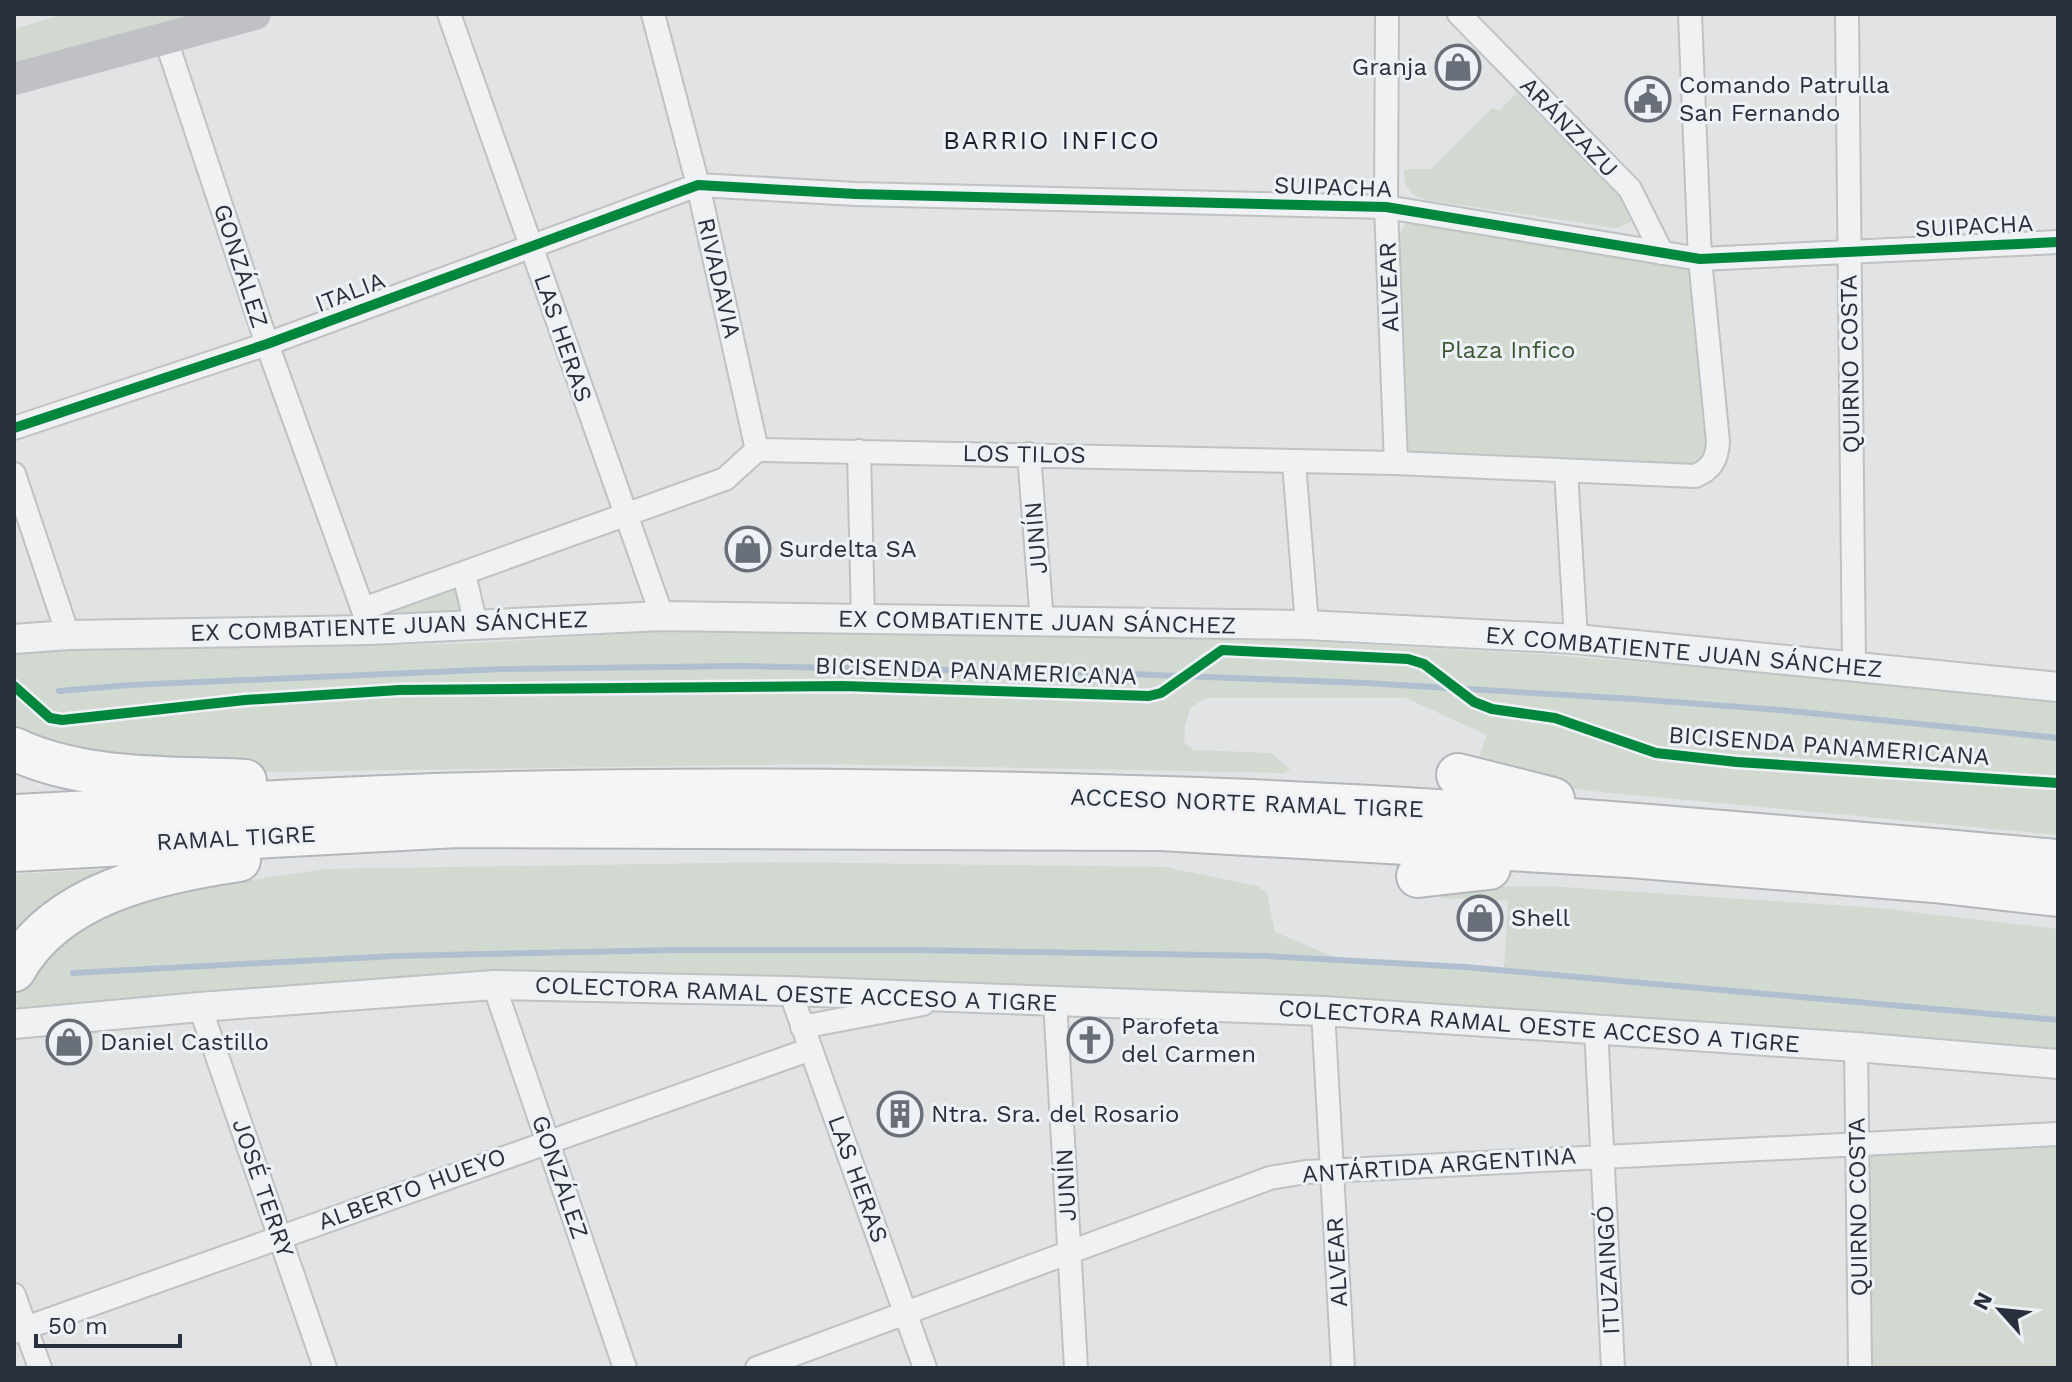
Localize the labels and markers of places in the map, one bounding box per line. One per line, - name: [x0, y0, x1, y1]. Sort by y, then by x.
- shop icon: Granja: [1434, 43, 1482, 91]
- place label: Granja: [1352, 53, 1427, 81]
- place label: Comando Patrulla San Fernando: [1679, 71, 1889, 127]
- public building icon: Comando Patrulla San Fernando: [1624, 75, 1672, 123]
- shop icon: Surdelta SA: [724, 525, 772, 573]
- place label: Surdelta SA: [779, 535, 917, 563]
- shop icon: Shell: [1456, 894, 1504, 942]
- place label: Shell: [1511, 904, 1570, 932]
- place label: Parofeta del Carmen: [1121, 1012, 1256, 1068]
- church icon: Parofeta del Carmen: [1066, 1016, 1114, 1064]
- shop icon: Daniel Castillo: [45, 1018, 93, 1066]
- place label: Daniel Castillo: [100, 1028, 269, 1056]
- building icon: Ntra. Sra. del Rosario: [876, 1090, 924, 1138]
- place label: Ntra. Sra. del Rosario: [931, 1100, 1180, 1128]

